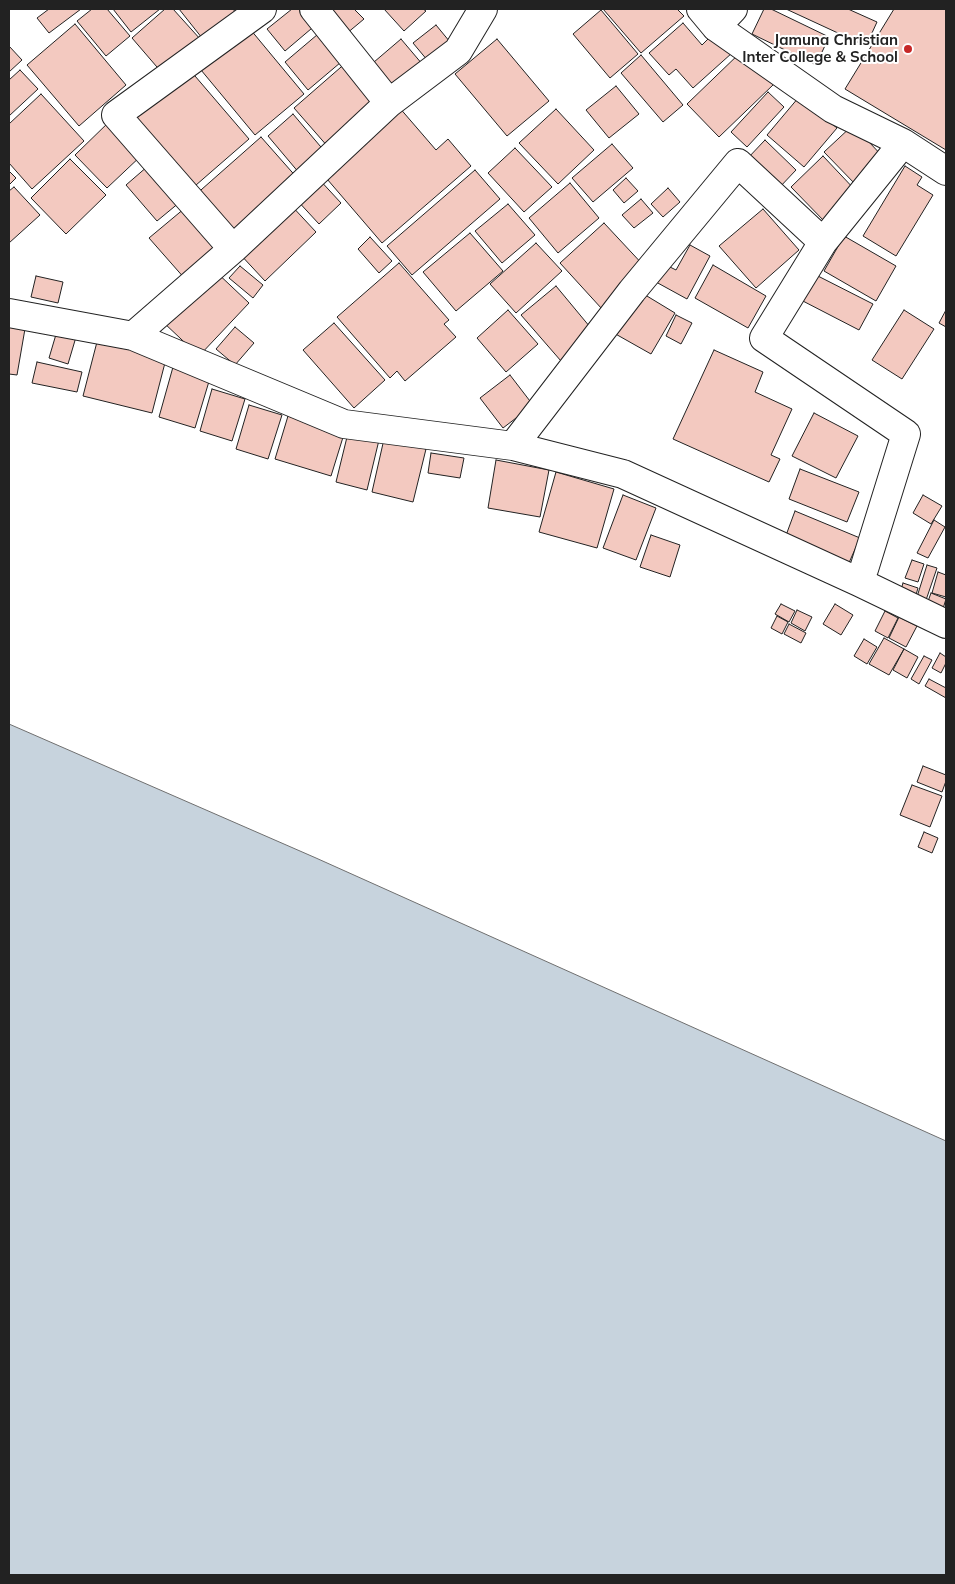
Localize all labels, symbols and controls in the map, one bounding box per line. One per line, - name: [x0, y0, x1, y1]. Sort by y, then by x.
- place label: Jamuna Christian Inter College & School: [742, 31, 898, 66]
- marker: Jamuna Christian Inter College & School: [902, 43, 914, 55]

